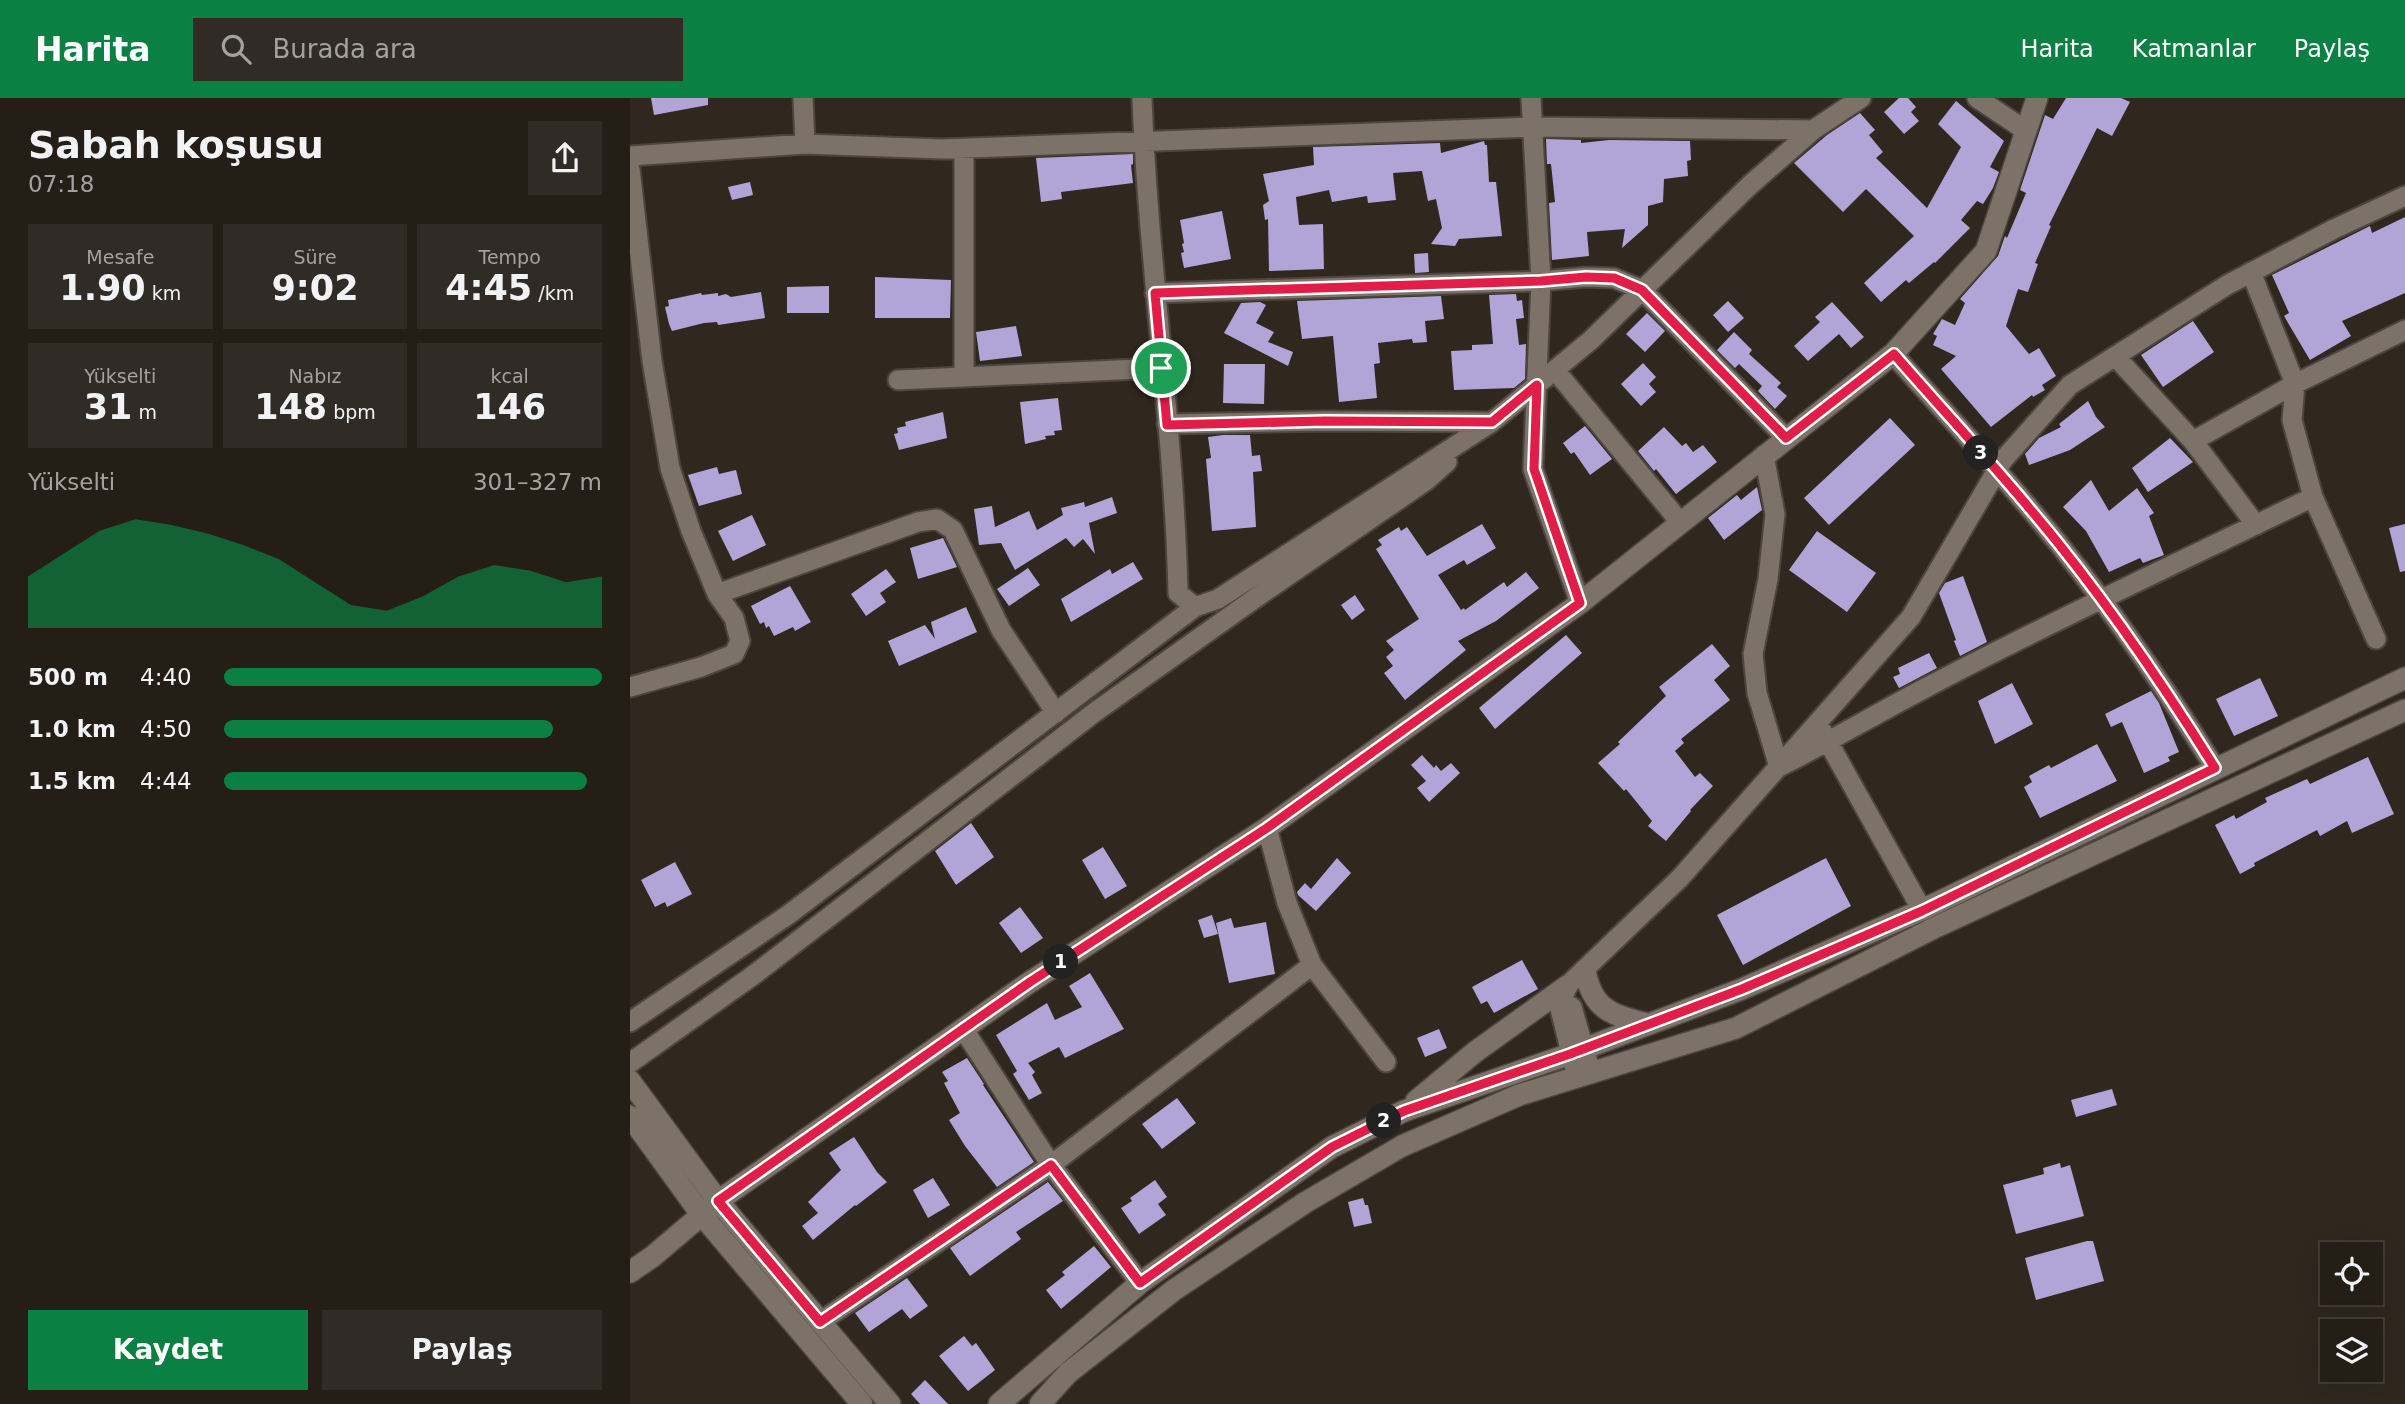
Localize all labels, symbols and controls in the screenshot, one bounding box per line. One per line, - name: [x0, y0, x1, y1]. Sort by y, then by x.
- search box: [193, 18, 683, 81]
- text: Harita: [35, 30, 151, 69]
- icon: search: [217, 30, 255, 68]
- text: Burada ara: [273, 34, 417, 64]
- text: Harita: [2020, 35, 2094, 63]
- text: Katmanlar: [2132, 35, 2256, 63]
- text: Paylaş: [2294, 35, 2370, 63]
- button: share: [528, 121, 602, 195]
- text: Sabah koşusu: [28, 123, 324, 167]
- text: 07:18: [28, 171, 94, 197]
- text: Mesafe: [86, 246, 154, 268]
- text: Süre: [293, 246, 337, 268]
- text: Tempo: [479, 246, 541, 268]
- text: 1.90: [59, 268, 146, 308]
- text: 9:02: [271, 268, 359, 308]
- text: 4:45: [445, 268, 532, 308]
- text: km: [146, 282, 181, 304]
- text: /km: [532, 282, 574, 304]
- pin: [1131, 338, 1191, 398]
- icon: arrive: [1142, 349, 1180, 387]
- text: Yükselti: [84, 365, 156, 387]
- text: Nabız: [288, 365, 342, 387]
- text: kcal: [490, 365, 529, 387]
- text: 31: [84, 387, 132, 427]
- text: 148: [254, 387, 327, 427]
- text: 146: [473, 387, 546, 427]
- text: m: [132, 401, 157, 423]
- text: bpm: [327, 401, 376, 423]
- pin: 3: [1964, 436, 1998, 470]
- text: 3: [1974, 441, 1987, 463]
- text: Yükselti: [28, 469, 115, 495]
- text: 301–327 m: [473, 469, 602, 495]
- text: 500 m: [28, 664, 108, 690]
- text: 4:40: [140, 664, 192, 690]
- text: 1.0 km: [28, 716, 116, 742]
- text: 4:50: [140, 716, 192, 742]
- text: 1.5 km: [28, 768, 116, 794]
- text: 4:44: [140, 768, 192, 794]
- pin: 1: [1044, 944, 1078, 980]
- text: 1: [1054, 950, 1067, 972]
- pin: 2: [1366, 1104, 1402, 1138]
- text: 2: [1377, 1109, 1390, 1131]
- map controls: [2320, 1242, 2383, 1382]
- button: locate: [2320, 1242, 2383, 1305]
- button: Kaydet: [28, 1310, 308, 1390]
- button: Paylaş: [322, 1310, 602, 1390]
- button: layers: [2320, 1319, 2383, 1382]

